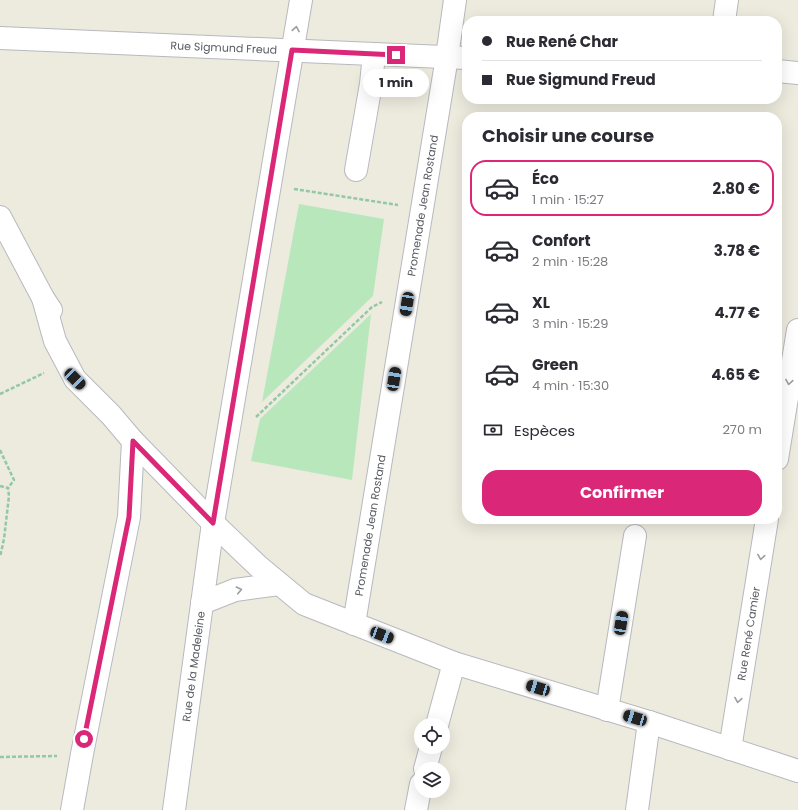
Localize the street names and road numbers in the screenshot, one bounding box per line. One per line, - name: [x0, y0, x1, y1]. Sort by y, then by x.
- street label: Rue Sigmund Freud: [170, 37, 278, 58]
- street label: Promenade Jean Rostand: [403, 134, 442, 277]
- street label: Promenade Jean Rostand: [351, 454, 390, 597]
- street label: Rue René Camier: [733, 585, 764, 682]
- street label: Rue de la Madeleine: [178, 610, 209, 722]

